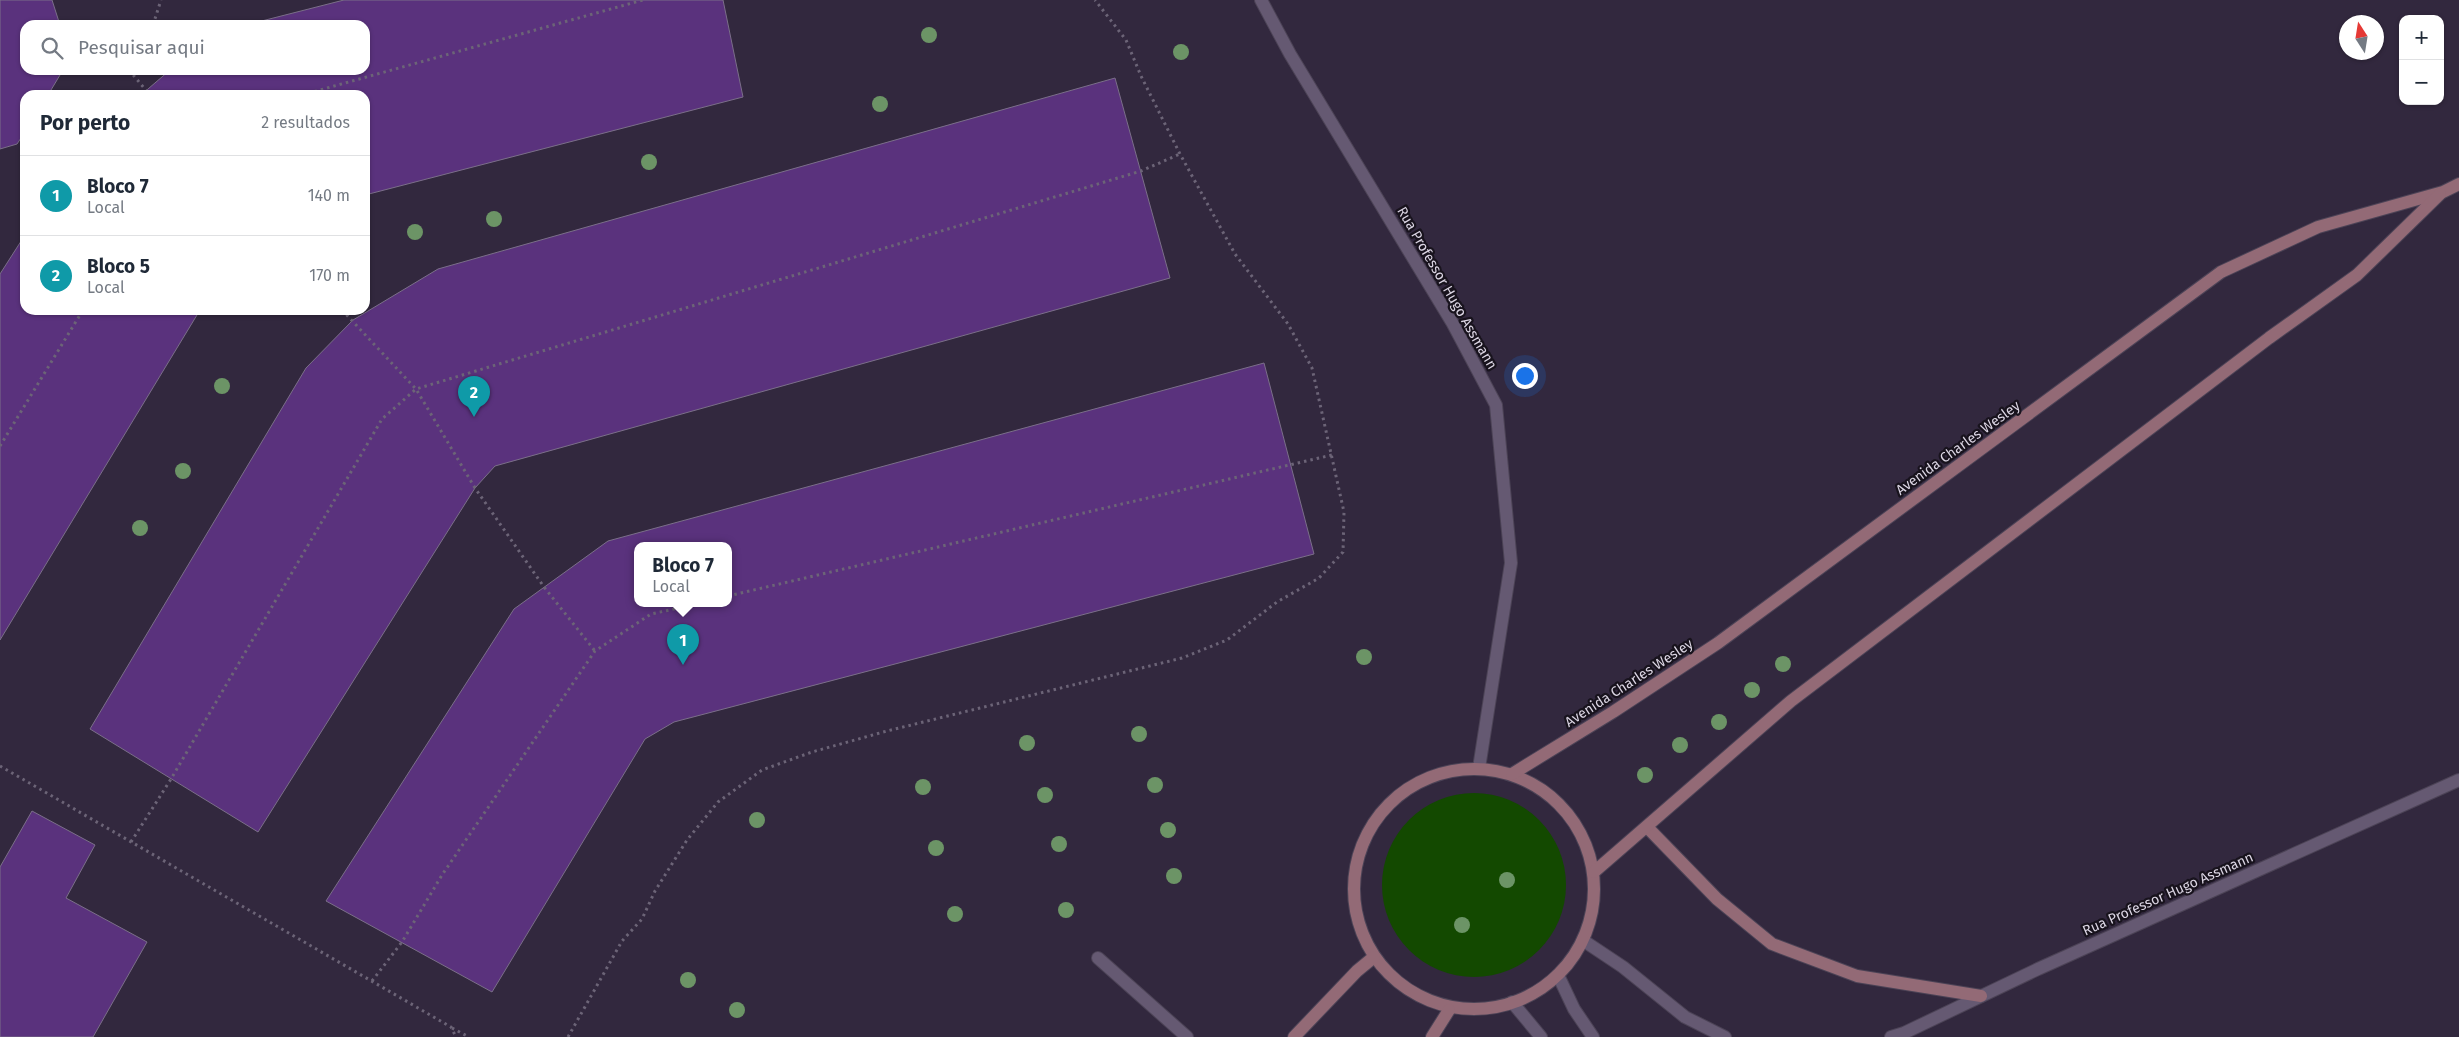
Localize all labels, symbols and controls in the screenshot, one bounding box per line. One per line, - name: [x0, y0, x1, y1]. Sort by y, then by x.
- north arrow: [2339, 15, 2384, 60]
- map controls: [2399, 15, 2444, 105]
- button: +: [2399, 15, 2444, 60]
- search box: [20, 20, 370, 75]
- icon: search: [38, 34, 66, 62]
- text: Pesquisar aqui: [78, 36, 205, 59]
- button: −: [2399, 60, 2444, 105]
- text: Por perto: [40, 110, 130, 136]
- text: 2 resultados: [261, 113, 350, 132]
- text: Bloco 7: [87, 175, 149, 198]
- text: 1: [52, 186, 60, 205]
- text: 140 m: [308, 186, 350, 205]
- text: Local: [87, 198, 125, 217]
- street label: Rua Professor Hugo Assmann: [1393, 204, 1501, 372]
- text: Bloco 5: [87, 255, 150, 278]
- text: 2: [52, 266, 60, 285]
- text: 170 m: [309, 266, 350, 285]
- text: Local: [87, 278, 125, 297]
- your location: [1512, 363, 1538, 389]
- pin: 2: [458, 376, 490, 417]
- street label: Avenida Charles Wesley: [1893, 397, 2023, 499]
- popup: [634, 542, 732, 607]
- text: Bloco 7: [652, 554, 714, 577]
- text: Local: [652, 577, 690, 596]
- pin: 1: [667, 624, 699, 665]
- street label: Avenida Charles Wesley: [1562, 635, 1696, 731]
- street label: Rua Professor Hugo Assmann: [2080, 849, 2256, 939]

